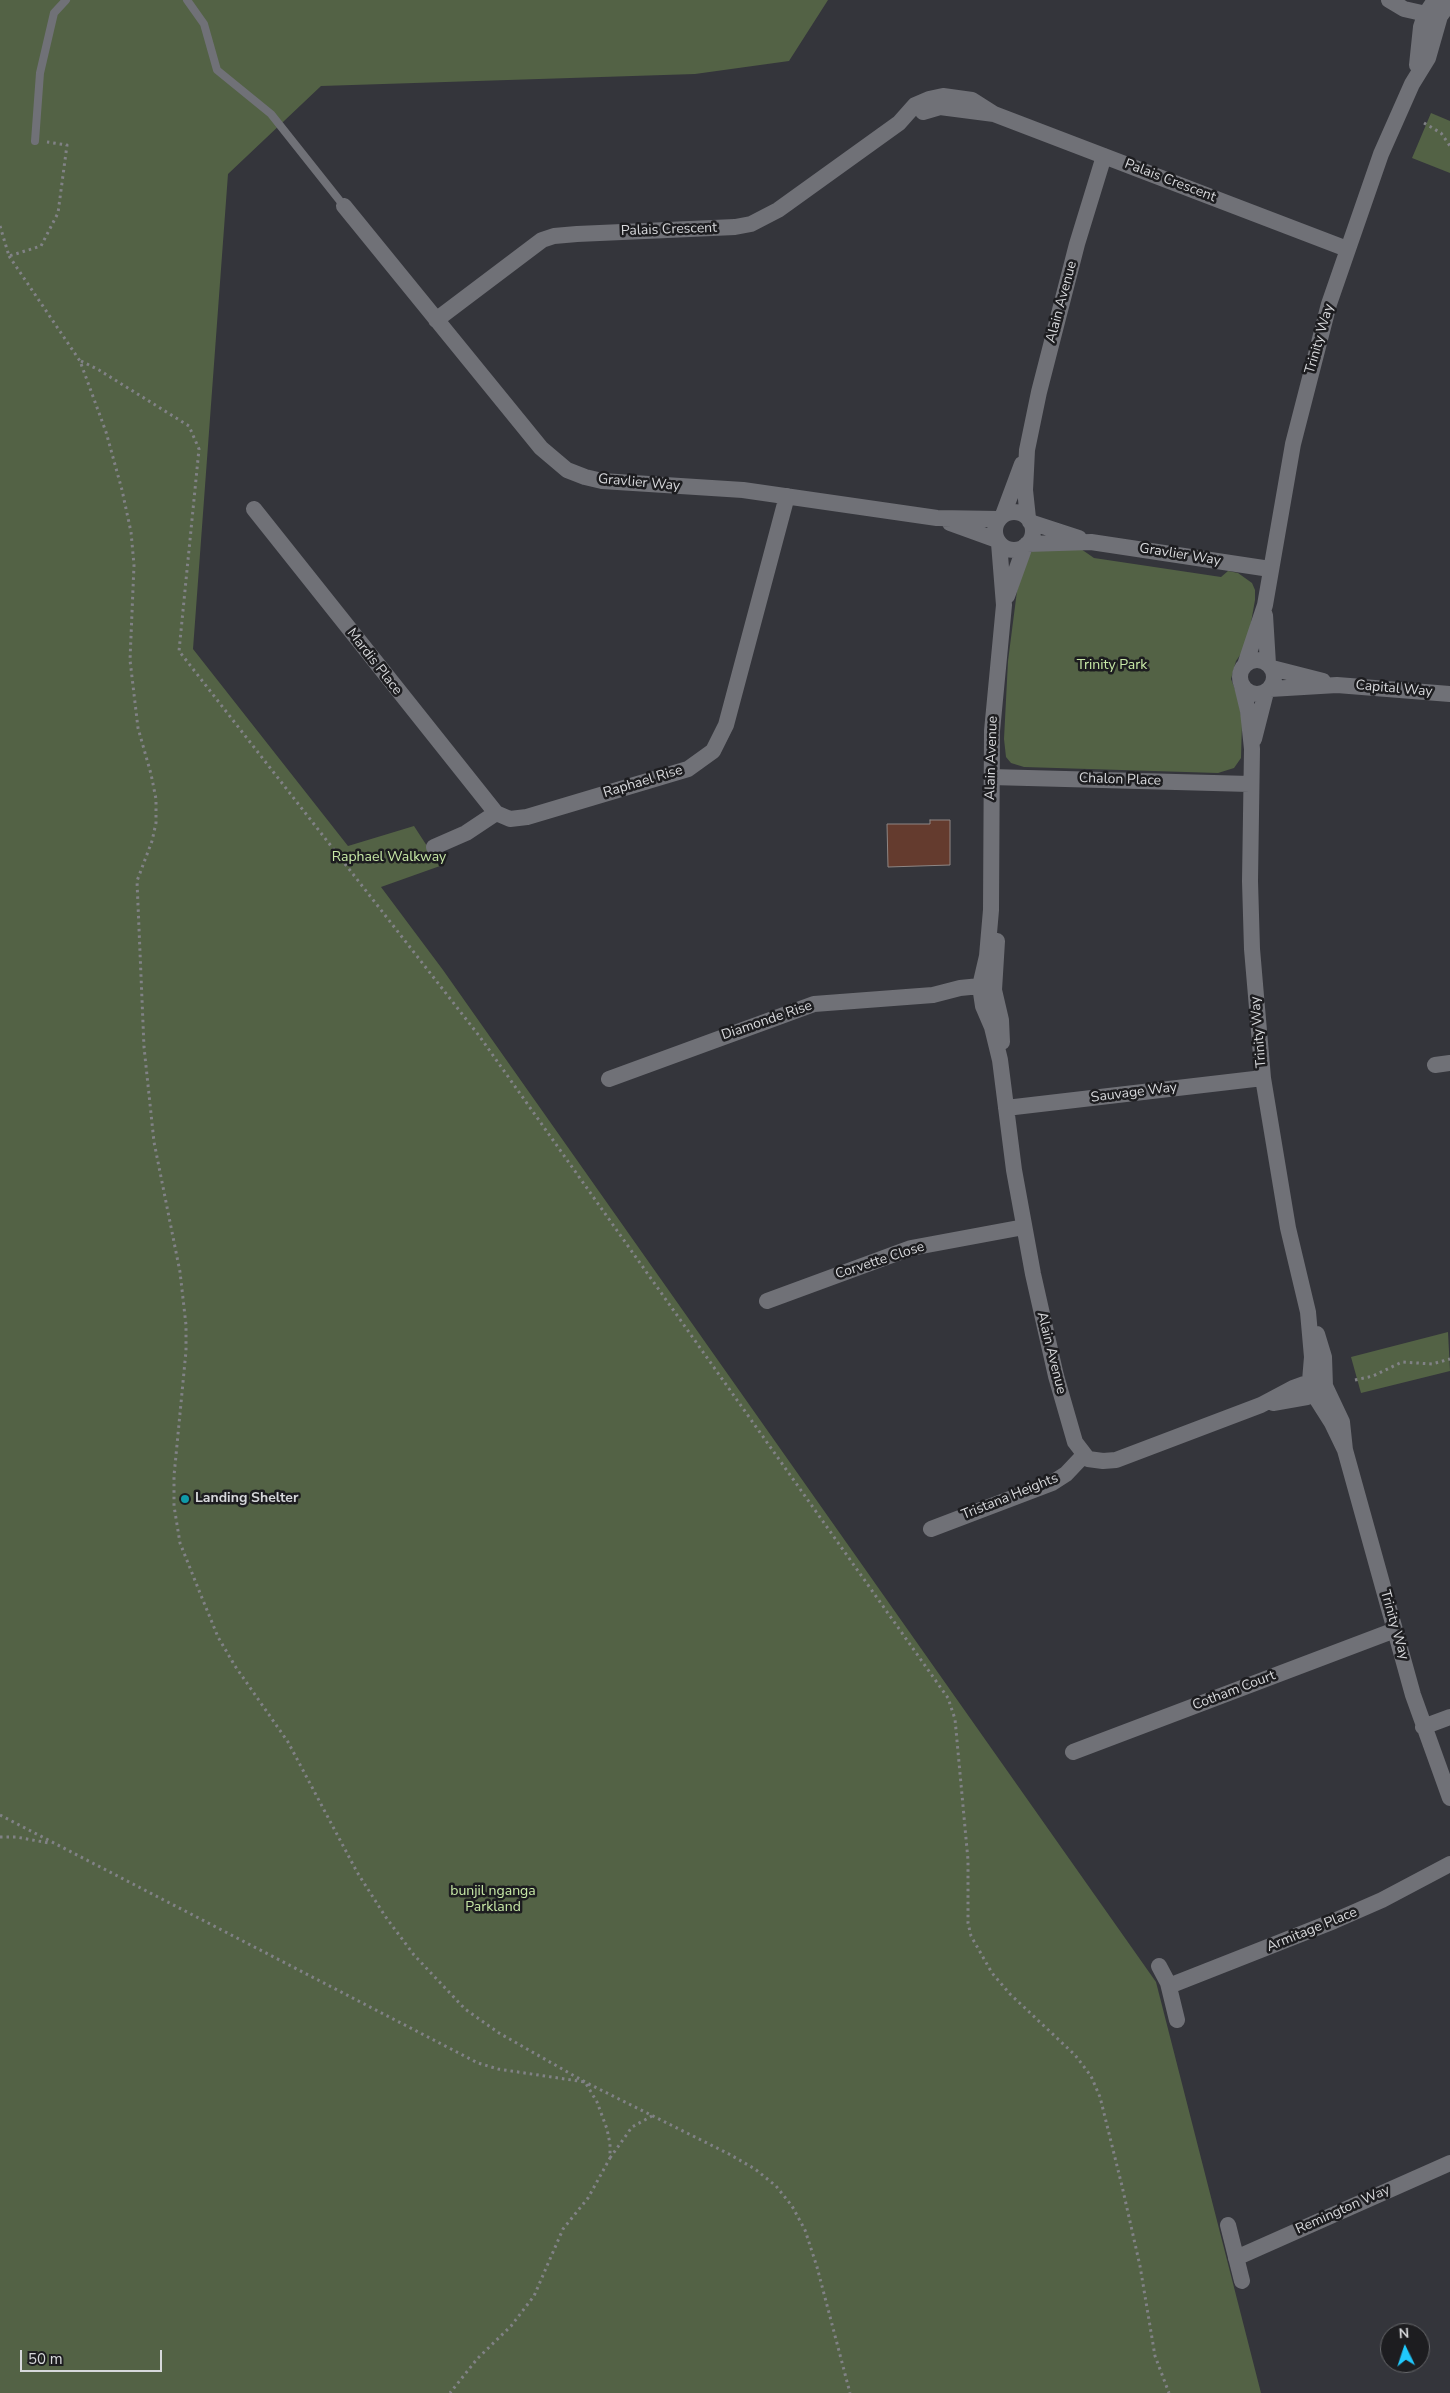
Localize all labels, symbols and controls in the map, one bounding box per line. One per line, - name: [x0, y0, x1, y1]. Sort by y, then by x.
- street label: Palais Crescent: [1122, 156, 1218, 206]
- street label: Palais Crescent: [621, 220, 717, 240]
- street label: Alain Avenue: [1043, 259, 1081, 345]
- street label: Trinity Way: [1302, 302, 1338, 376]
- street label: Gravlier Way: [597, 471, 681, 495]
- street label: Gravlier Way: [1138, 540, 1222, 570]
- street label: Mardis Place: [343, 625, 405, 699]
- park label: Trinity Park: [1077, 658, 1147, 674]
- street label: Capital Way: [1355, 677, 1433, 701]
- street label: Alain Avenue: [982, 716, 1002, 800]
- street label: Raphael Rise: [601, 762, 685, 802]
- street label: Chalon Place: [1079, 770, 1161, 790]
- park label: Raphael Walkway: [332, 850, 446, 866]
- street label: Trinity Way: [1248, 996, 1270, 1068]
- street label: Diamonde Rise: [719, 998, 815, 1044]
- street label: Sauvage Way: [1090, 1079, 1178, 1107]
- street label: Corvette Close: [833, 1239, 927, 1283]
- street label: Alain Avenue: [1033, 1310, 1069, 1396]
- street label: Tristana Heights: [959, 1470, 1061, 1524]
- place label: Landing Shelter: [195, 1491, 298, 1507]
- marker: Landing Shelter: [179, 1493, 191, 1505]
- street label: Trinity Way: [1376, 1588, 1412, 1662]
- street label: Cotham Court: [1190, 1668, 1278, 1714]
- park label: bunjil nganga Parkland: [450, 1884, 536, 1916]
- street label: Armitage Place: [1264, 1904, 1360, 1956]
- street label: Remington Way: [1293, 2182, 1393, 2238]
- north arrow: [1380, 2323, 1430, 2373]
- text: N: [1398, 2324, 1410, 2343]
- scale bar: [22, 2340, 165, 2372]
- text: 50 m: [28, 2349, 63, 2369]

